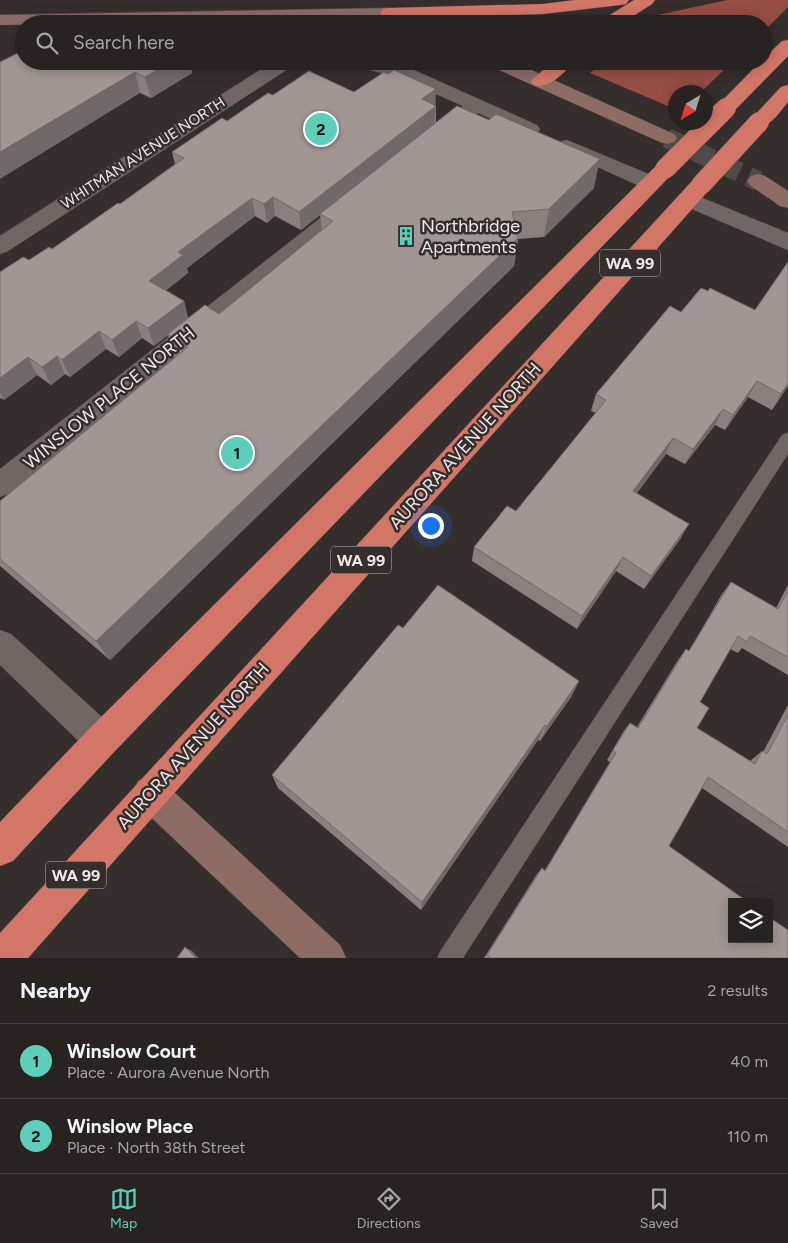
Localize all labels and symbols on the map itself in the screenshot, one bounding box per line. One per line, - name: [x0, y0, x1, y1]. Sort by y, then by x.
- north arrow: [668, 85, 713, 130]
- street label: WHITMAN AVENUE NORTH: [58, 93, 228, 213]
- pin: 2: [305, 110, 337, 148]
- place label: Northbridge Apartments: [421, 215, 520, 258]
- building icon: Northbridge Apartments: [395, 225, 417, 247]
- road number: WA 99: [600, 250, 660, 276]
- street label: WINSLOW PLACE NORTH: [19, 322, 199, 474]
- street label: AURORA AVENUE NORTH: [384, 358, 546, 534]
- pin: 1: [221, 434, 253, 472]
- your location: [418, 513, 444, 539]
- road number: WA 99: [331, 546, 391, 574]
- street label: AURORA AVENUE NORTH: [112, 658, 274, 834]
- road number: WA 99: [46, 862, 106, 888]

